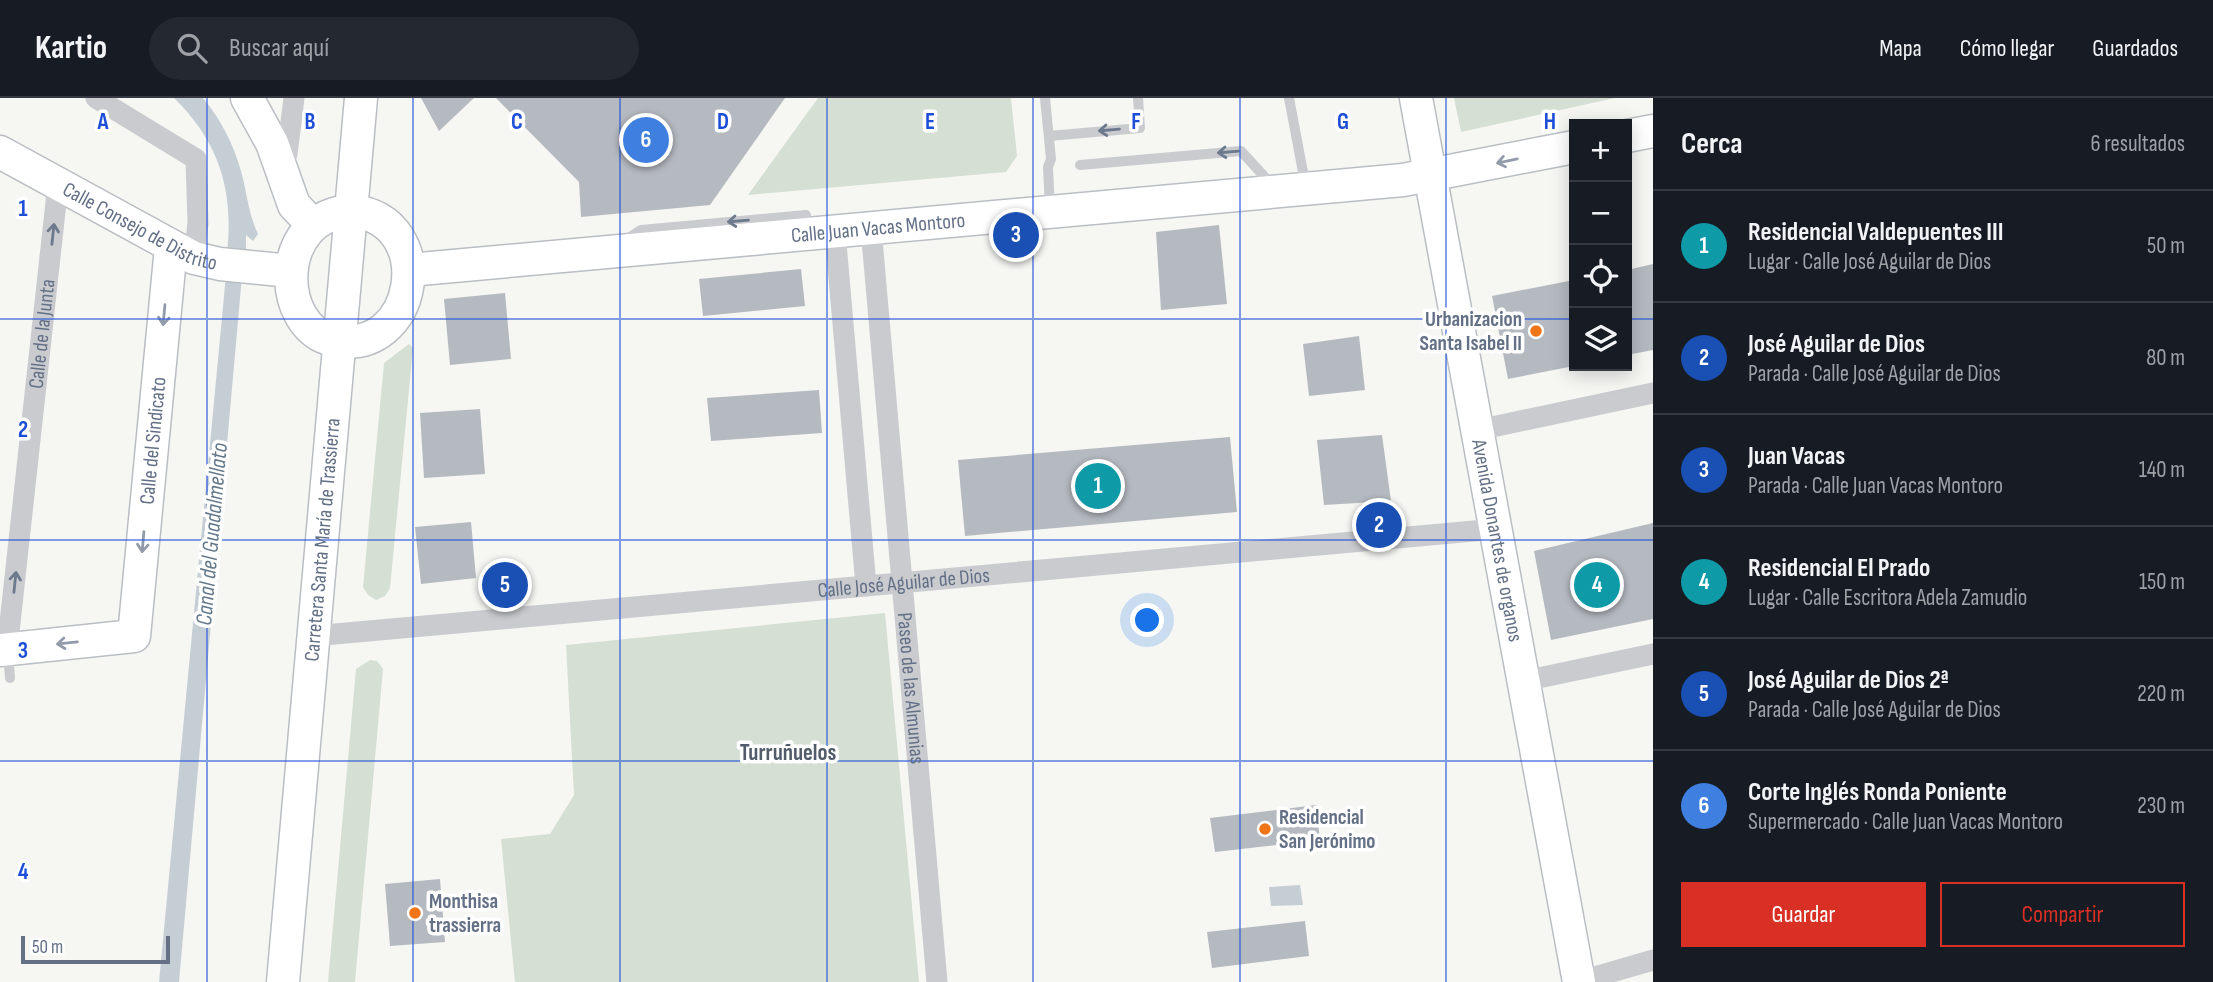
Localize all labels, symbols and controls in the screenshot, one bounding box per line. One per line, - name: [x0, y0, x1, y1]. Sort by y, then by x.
- search box: [149, 17, 639, 80]
- text: Kartio: [35, 28, 107, 68]
- icon: search: [173, 29, 211, 67]
- text: Buscar aquí: [229, 33, 329, 64]
- text: Mapa: [1879, 34, 1922, 63]
- text: Cómo llegar: [1960, 34, 2054, 63]
- text: Guardados: [2092, 34, 2178, 63]
- text: A: [97, 108, 110, 136]
- text: B: [305, 108, 316, 136]
- text: C: [511, 108, 523, 136]
- text: D: [717, 108, 729, 136]
- text: E: [925, 108, 935, 136]
- text: F: [1131, 108, 1141, 136]
- text: G: [1337, 108, 1349, 136]
- text: H: [1544, 108, 1556, 136]
- pin: 6: [623, 114, 669, 166]
- map controls: [1569, 119, 1632, 371]
- button: +: [1569, 119, 1632, 182]
- one-way arrow: [1098, 124, 1121, 137]
- text: Cerca: [1681, 126, 1743, 162]
- text: 6 resultados: [2090, 130, 2185, 158]
- one-way arrow: [1217, 146, 1240, 159]
- one-way arrow: [1496, 155, 1519, 169]
- street label: Calle Consejo de Distrito: [58, 177, 219, 276]
- button: −: [1569, 182, 1632, 245]
- text: 1: [18, 195, 28, 223]
- street label: Calle Juan Vacas Montoro: [790, 208, 966, 248]
- pin: 3: [993, 209, 1039, 261]
- one-way arrow: [728, 215, 750, 228]
- text: Residencial Valdepuentes III: [1748, 217, 2004, 248]
- one-way arrow: [46, 223, 59, 246]
- text: 1: [1699, 232, 1709, 260]
- text: 50 m: [2147, 232, 2185, 260]
- button: locate: [1569, 245, 1632, 308]
- text: Lugar · Calle José Aguilar de Dios: [1748, 248, 1991, 276]
- street label: Calle de la Junta: [24, 278, 61, 390]
- one-way arrow: [157, 304, 170, 326]
- place label: Urbanizacion Santa Isabel II: [1419, 307, 1522, 356]
- button: layers: [1569, 308, 1632, 371]
- marker: Urbanizacion Santa Isabel II: [1528, 323, 1544, 339]
- text: José Aguilar de Dios: [1748, 329, 1925, 360]
- text: 2: [1699, 344, 1709, 372]
- text: 80 m: [2146, 344, 2185, 372]
- text: Parada · Calle José Aguilar de Dios: [1748, 360, 2001, 388]
- street label: Calle del Sindicato: [135, 376, 172, 505]
- text: 2: [18, 416, 28, 444]
- street label: Carretera Santa María de Trassierra: [299, 417, 346, 662]
- street label: Avenida Donantes de organos: [1466, 436, 1528, 644]
- water label: Canal del Guadalmellato: [190, 441, 234, 627]
- text: Juan Vacas: [1748, 441, 1845, 472]
- text: 3: [1699, 456, 1709, 484]
- text: 140 m: [2139, 456, 2185, 484]
- pin: 1: [1075, 460, 1121, 512]
- text: Parada · Calle Juan Vacas Montoro: [1748, 472, 2003, 500]
- pin: 2: [1356, 499, 1402, 551]
- one-way arrow: [136, 530, 149, 553]
- text: Residencial El Prado: [1748, 553, 1930, 584]
- pin: 5: [482, 559, 528, 611]
- pin: 4: [1574, 559, 1620, 611]
- street label: Calle José Aguilar de Dios: [816, 563, 991, 603]
- text: 4: [1699, 568, 1709, 596]
- text: 150 m: [2139, 568, 2185, 596]
- one-way arrow: [8, 571, 21, 594]
- text: Lugar · Calle Escritora Adela Zamudio: [1748, 584, 2027, 612]
- your location: [1130, 603, 1164, 637]
- street label: Paseo de las Almunias: [892, 611, 930, 765]
- text: 3: [18, 637, 28, 665]
- one-way arrow: [56, 637, 79, 650]
- text: José Aguilar de Dios 2ª: [1748, 665, 1949, 696]
- text: 5: [1699, 680, 1709, 708]
- text: 220 m: [2137, 680, 2185, 708]
- text: Parada · Calle José Aguilar de Dios: [1748, 696, 2001, 724]
- district label: Turruñuelos: [740, 739, 837, 767]
- text: Corte Inglés Ronda Poniente: [1748, 777, 2007, 808]
- text: 6: [1699, 792, 1709, 820]
- text: 230 m: [2137, 792, 2185, 820]
- place label: Residencial San Jerónimo: [1279, 805, 1375, 854]
- text: Supermercado · Calle Juan Vacas Montoro: [1748, 808, 2063, 836]
- marker: Residencial San Jerónimo: [1257, 821, 1273, 837]
- text: 4: [18, 858, 29, 886]
- button: Guardar: [1681, 882, 1926, 947]
- button: Compartir: [1940, 882, 2185, 947]
- place label: Monthisa trassierra: [429, 889, 501, 938]
- marker: Monthisa trassierra: [407, 905, 423, 921]
- scale bar: [21, 933, 170, 965]
- text: 50 m: [32, 936, 63, 959]

